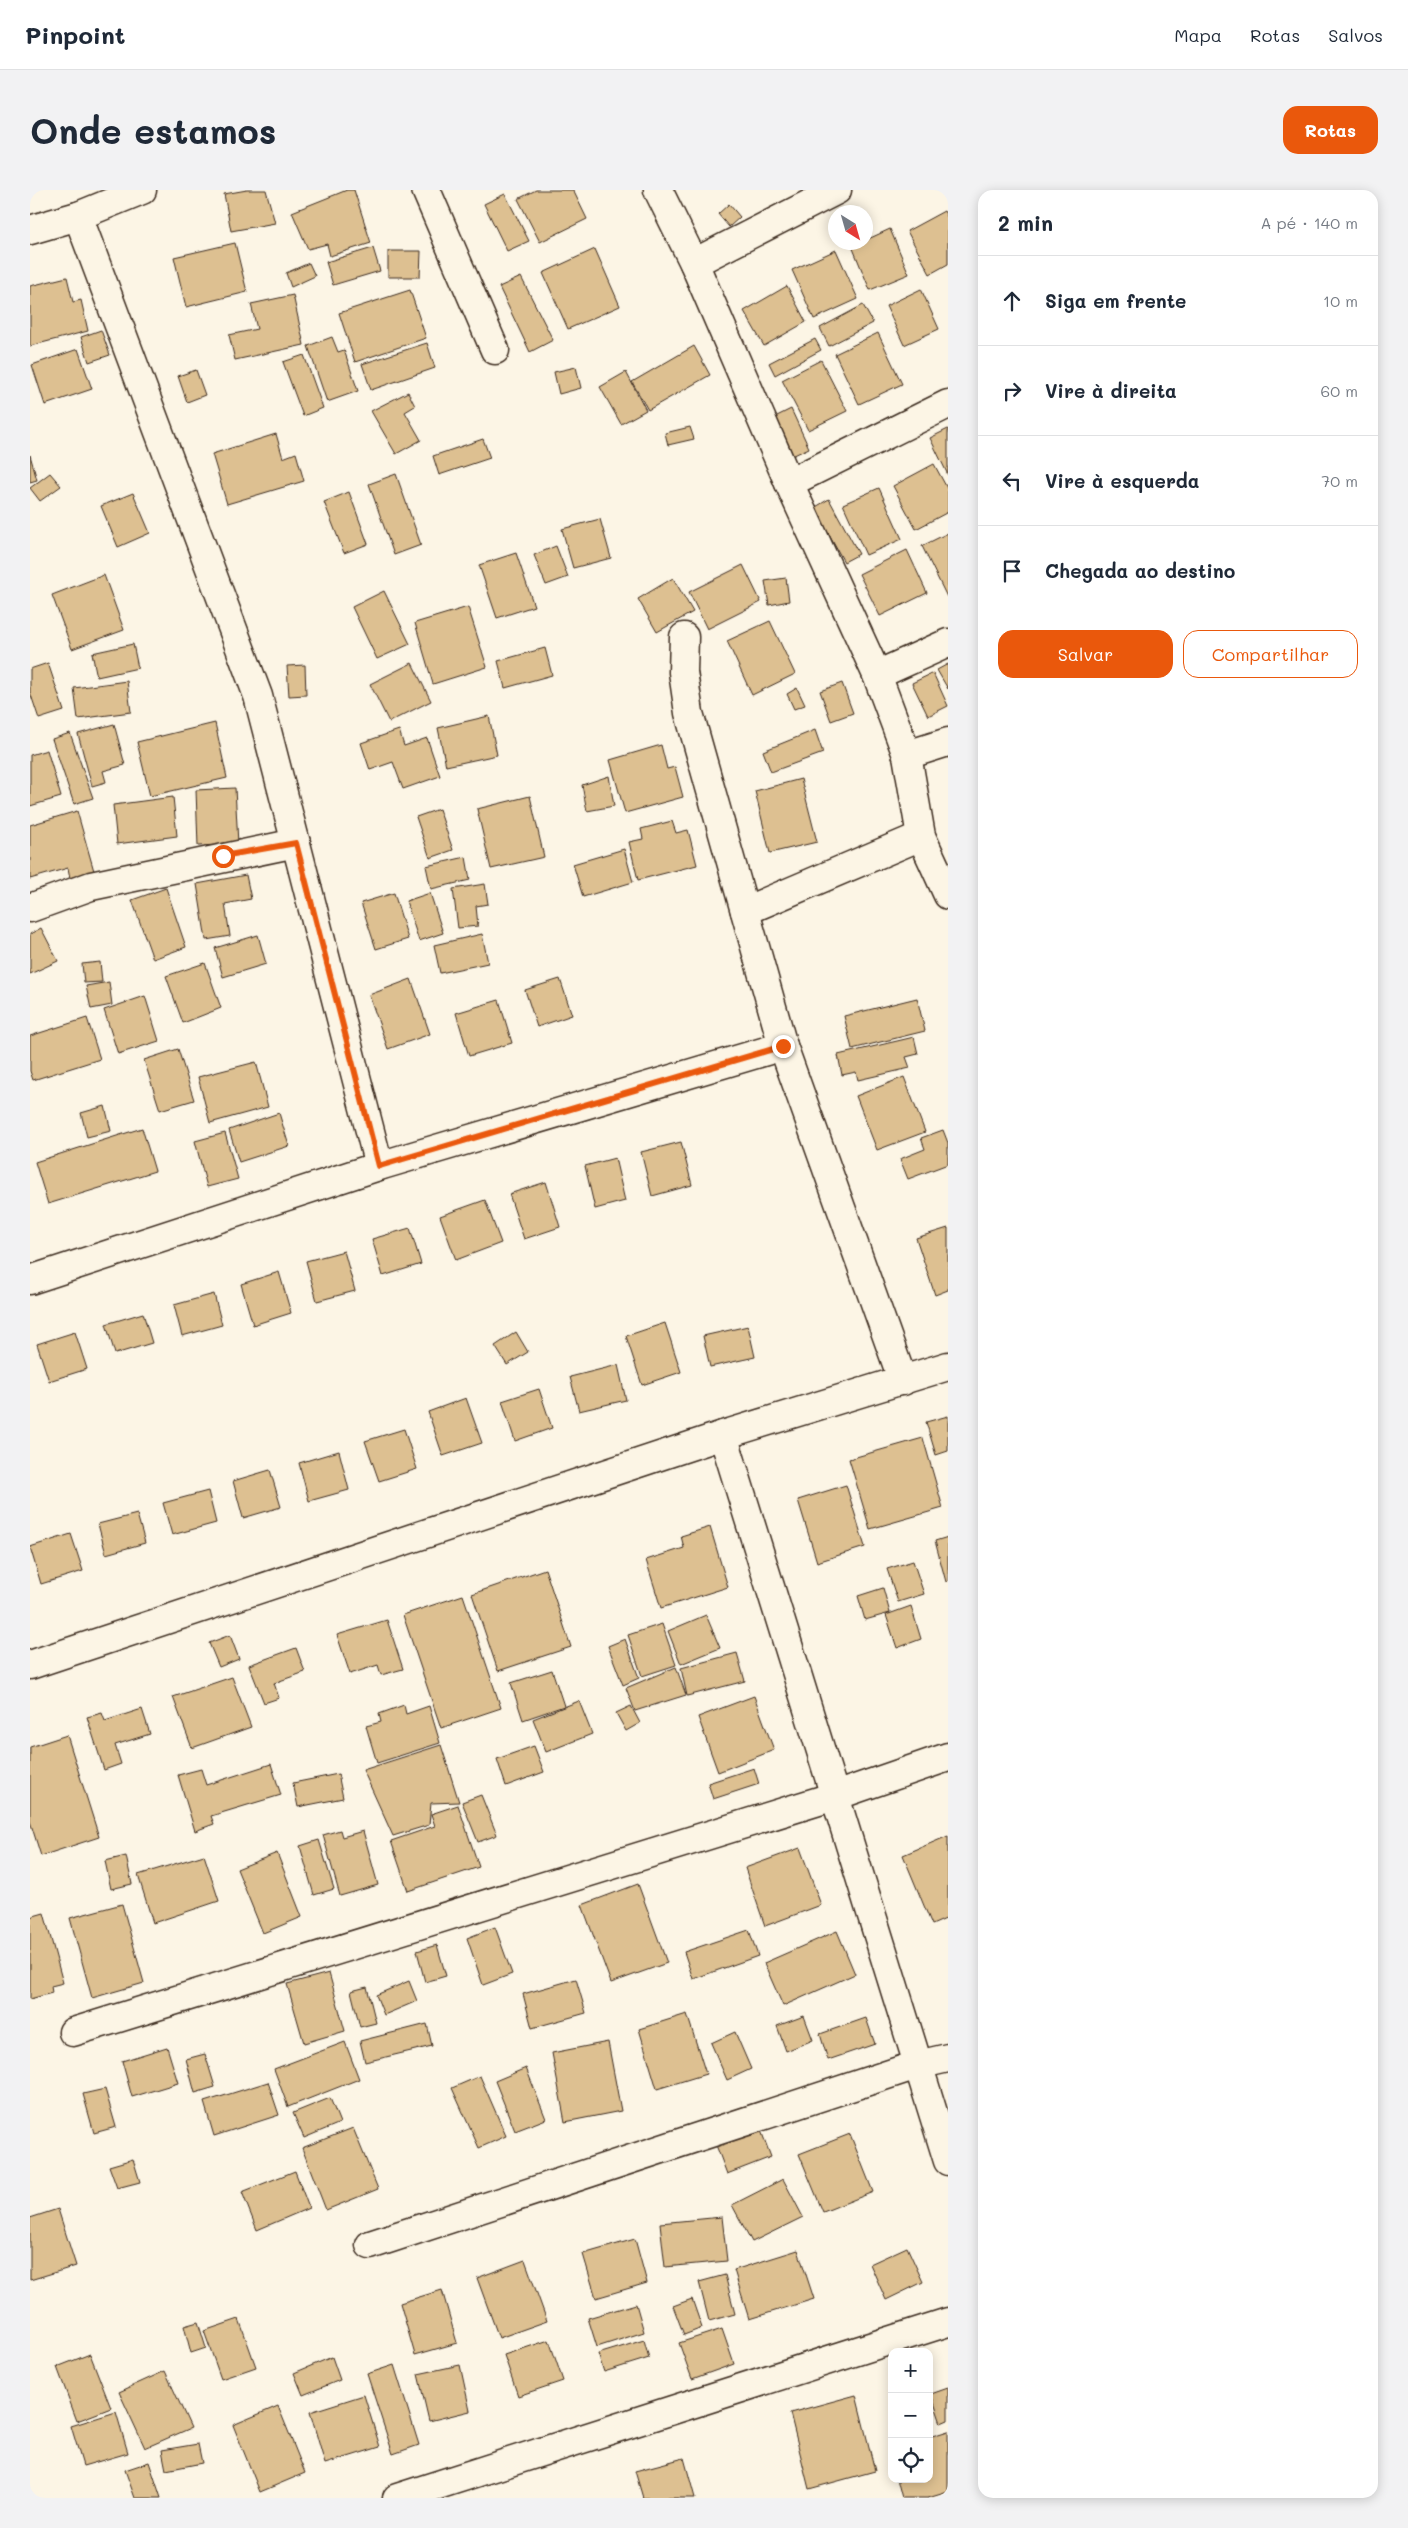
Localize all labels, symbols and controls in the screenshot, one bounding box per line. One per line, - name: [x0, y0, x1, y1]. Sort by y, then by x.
- text: Pinpoint: [25, 19, 126, 50]
- text: Mapa: [1174, 23, 1222, 47]
- text: Rotas: [1250, 23, 1300, 47]
- text: Salvos: [1328, 23, 1383, 47]
- button: Rotas: [1283, 106, 1378, 154]
- text: Onde estamos: [30, 107, 276, 153]
- north arrow: [828, 205, 873, 250]
- text: 2 min: [998, 209, 1053, 236]
- text: A pé · 140 m: [1261, 212, 1358, 233]
- icon: ahead: [998, 287, 1026, 315]
- text: Siga em frente: [1045, 288, 1186, 313]
- text: 10 m: [1323, 290, 1358, 311]
- icon: right: [998, 377, 1026, 405]
- text: Vire à direita: [1045, 378, 1177, 403]
- text: 60 m: [1321, 380, 1358, 401]
- icon: left: [998, 467, 1026, 495]
- text: Vire à esquerda: [1045, 468, 1200, 493]
- text: 70 m: [1321, 470, 1358, 491]
- icon: arrive: [998, 557, 1026, 585]
- text: Chegada ao destino: [1045, 558, 1235, 583]
- button: Salvar: [998, 630, 1173, 678]
- button: Compartilhar: [1183, 630, 1358, 678]
- route start: [212, 845, 235, 868]
- route end: [772, 1035, 795, 1058]
- map controls: [888, 2348, 933, 2483]
- button: +: [888, 2348, 933, 2393]
- button: −: [888, 2393, 933, 2438]
- button: locate: [888, 2438, 933, 2483]

